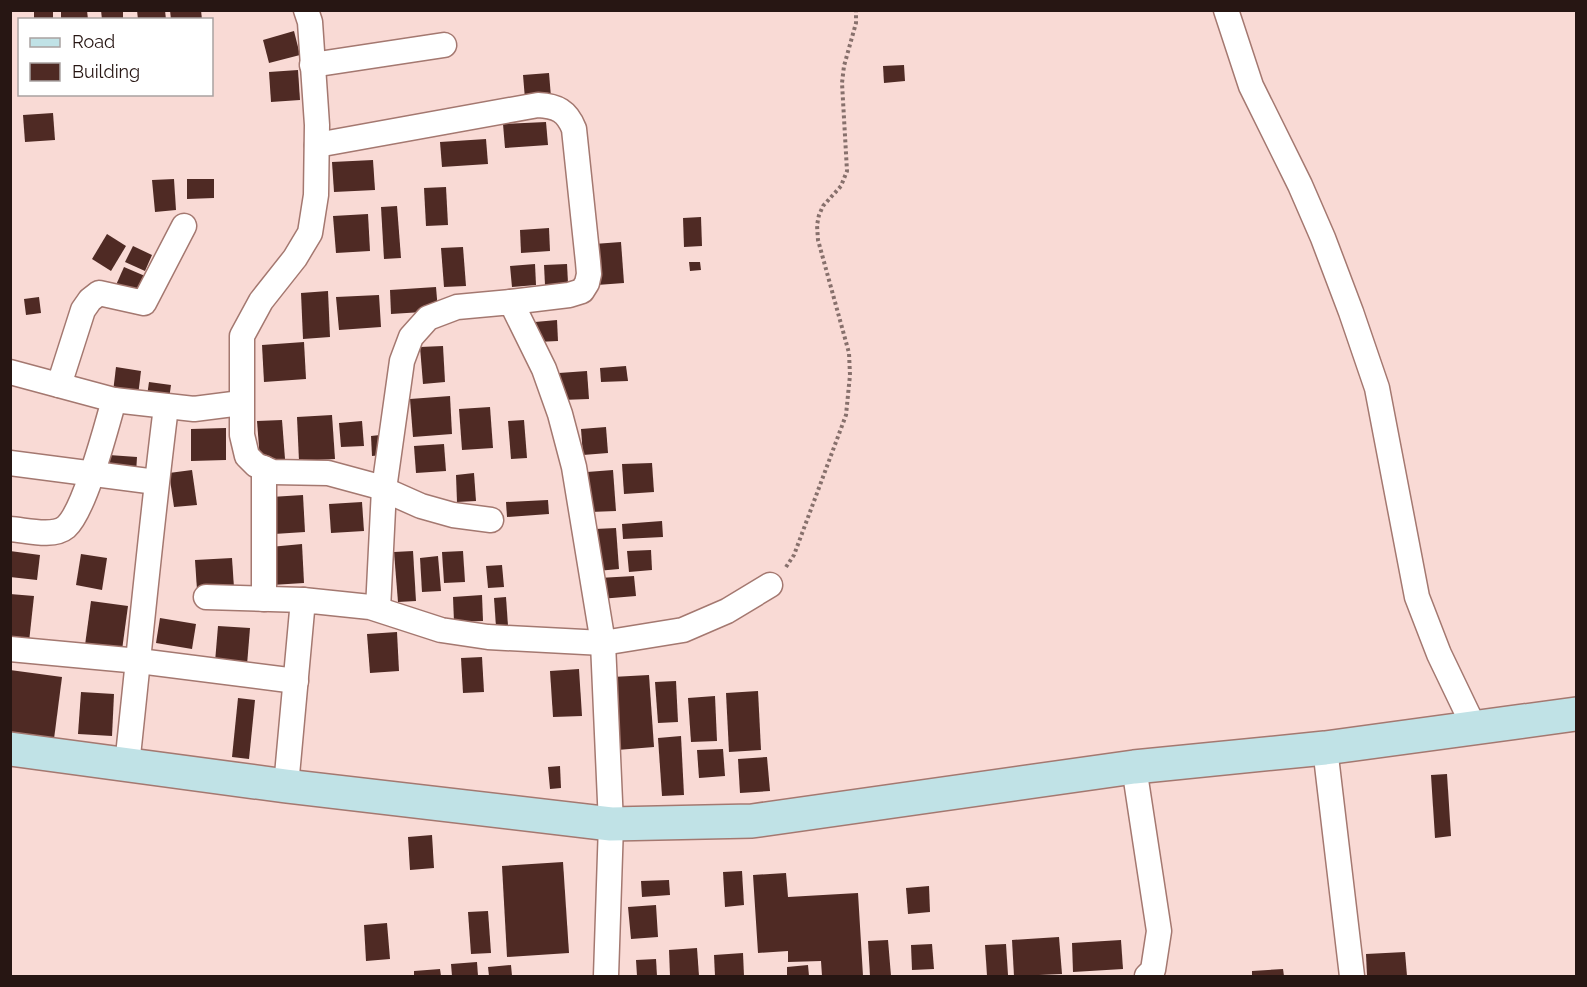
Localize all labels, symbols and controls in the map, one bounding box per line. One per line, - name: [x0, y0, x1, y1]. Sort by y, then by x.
- legend: [18, 18, 213, 96]
- text: Road: [72, 31, 115, 52]
- text: Building: [72, 61, 140, 82]

